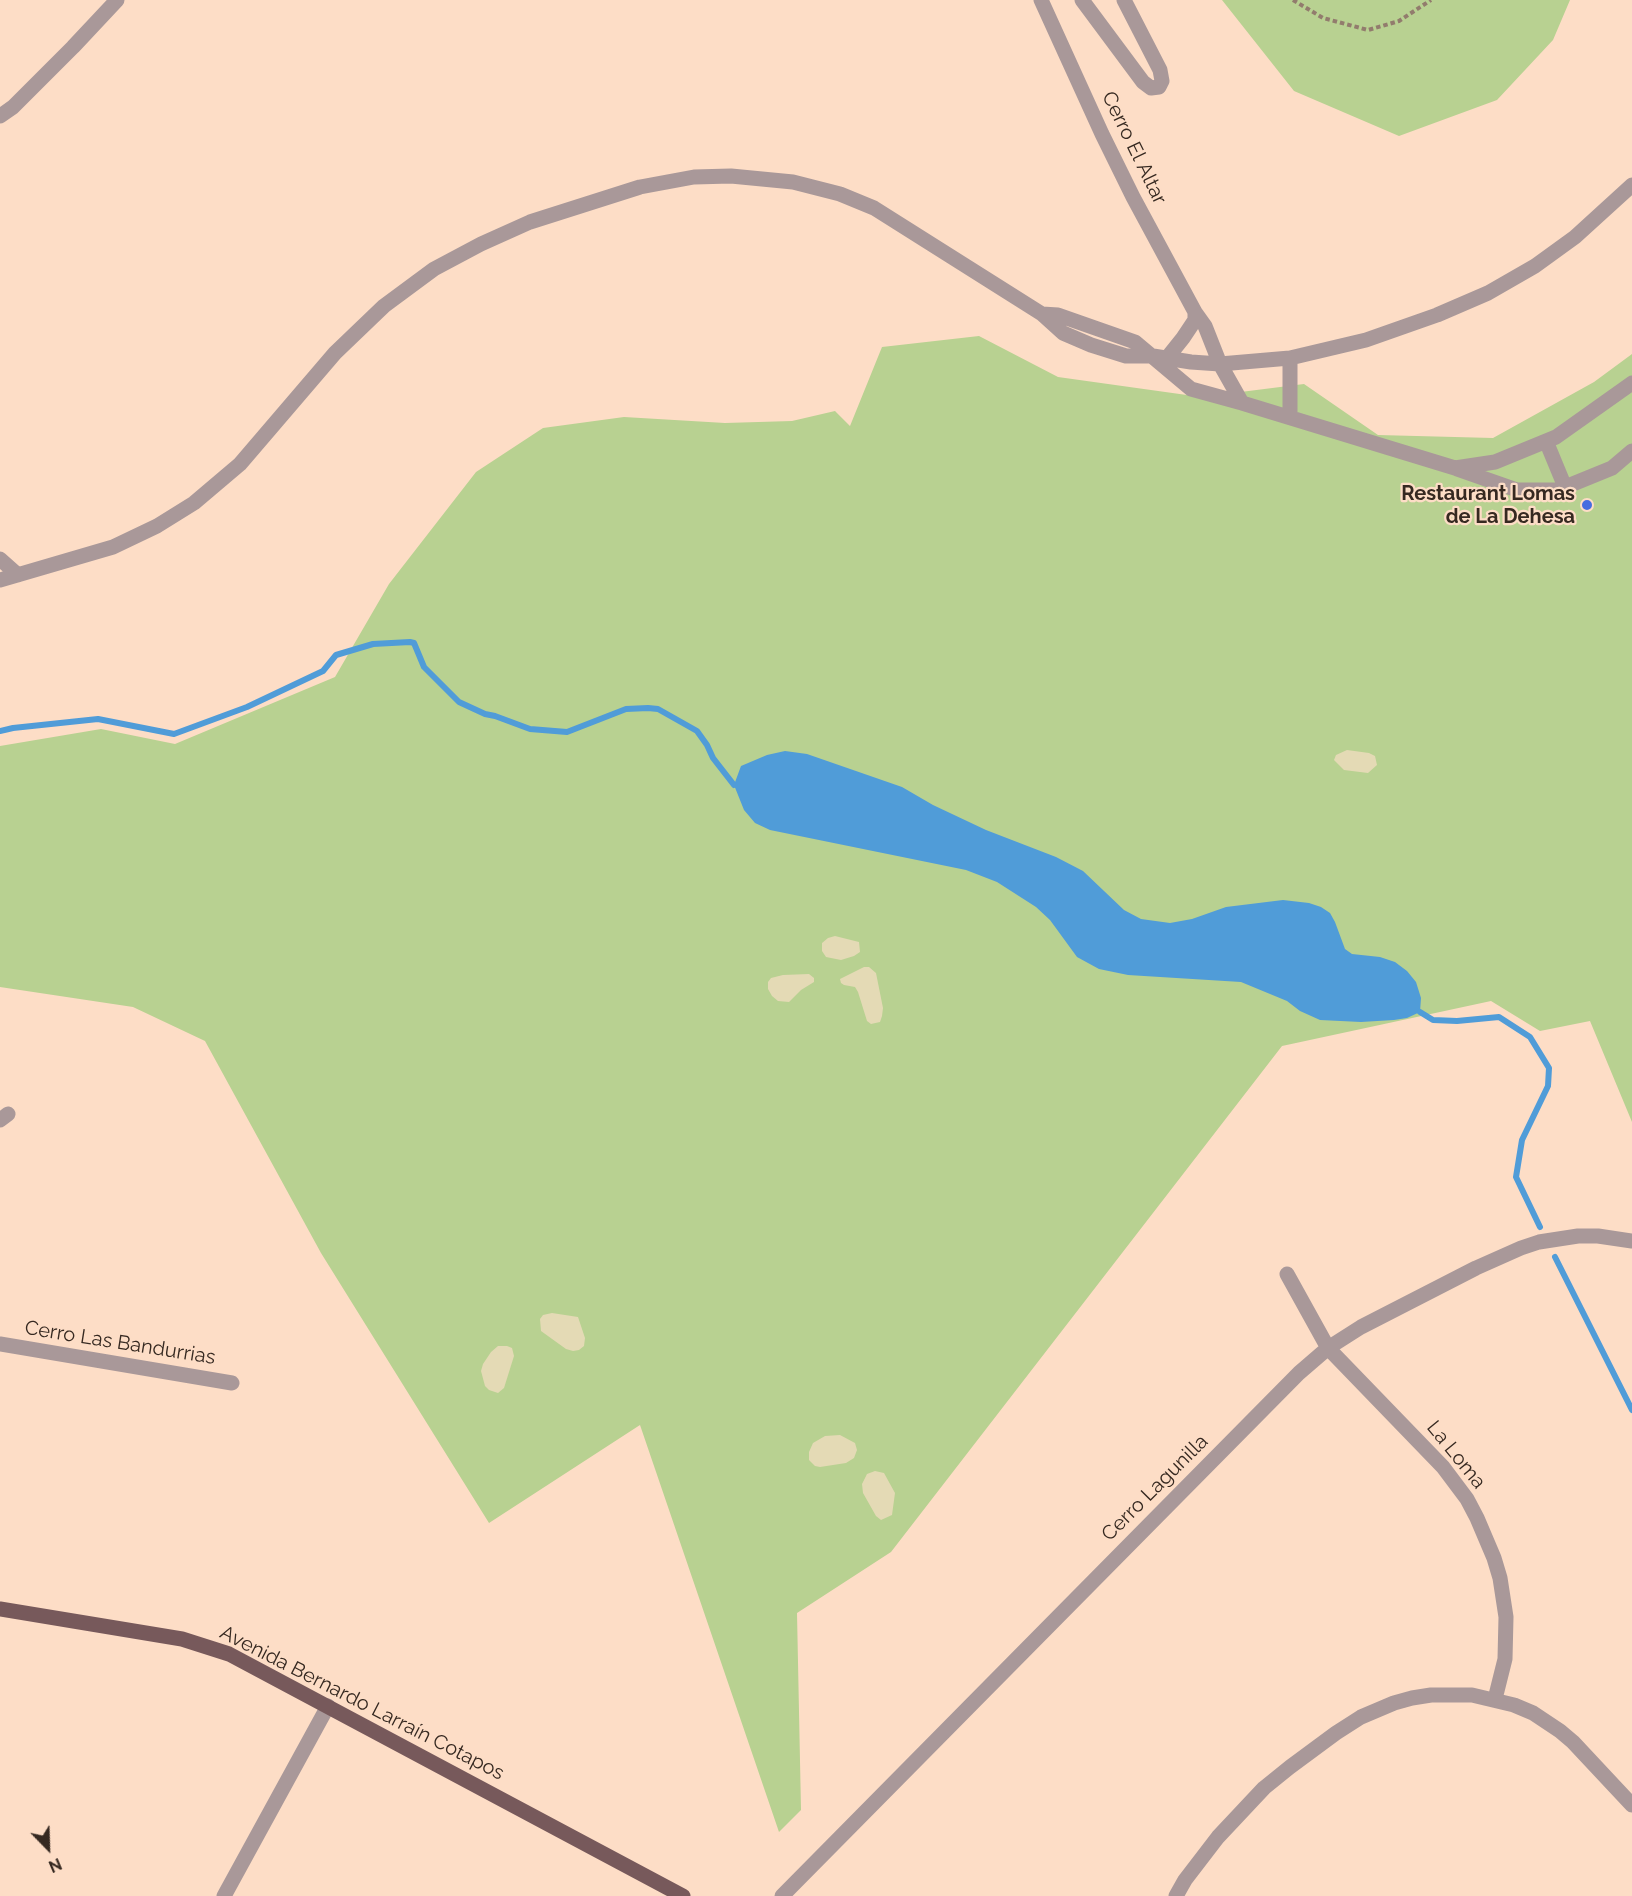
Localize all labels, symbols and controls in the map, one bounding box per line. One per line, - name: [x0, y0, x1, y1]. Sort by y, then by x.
- street label: Cerro El Altar: [1096, 88, 1172, 208]
- place label: Restaurant Lomas de La Dehesa: [1401, 482, 1575, 529]
- marker: Restaurant Lomas de La Dehesa: [1580, 498, 1594, 512]
- street label: Cerro Las Bandurrias: [23, 1316, 217, 1370]
- street label: La Loma: [1421, 1416, 1491, 1494]
- street label: Cerro Lagunilla: [1097, 1430, 1213, 1546]
- street label: Avenida Bernardo Larraín Cotapos: [216, 1621, 508, 1785]
- north arrow: [18, 1818, 78, 1878]
- text: N: [46, 1854, 65, 1876]

